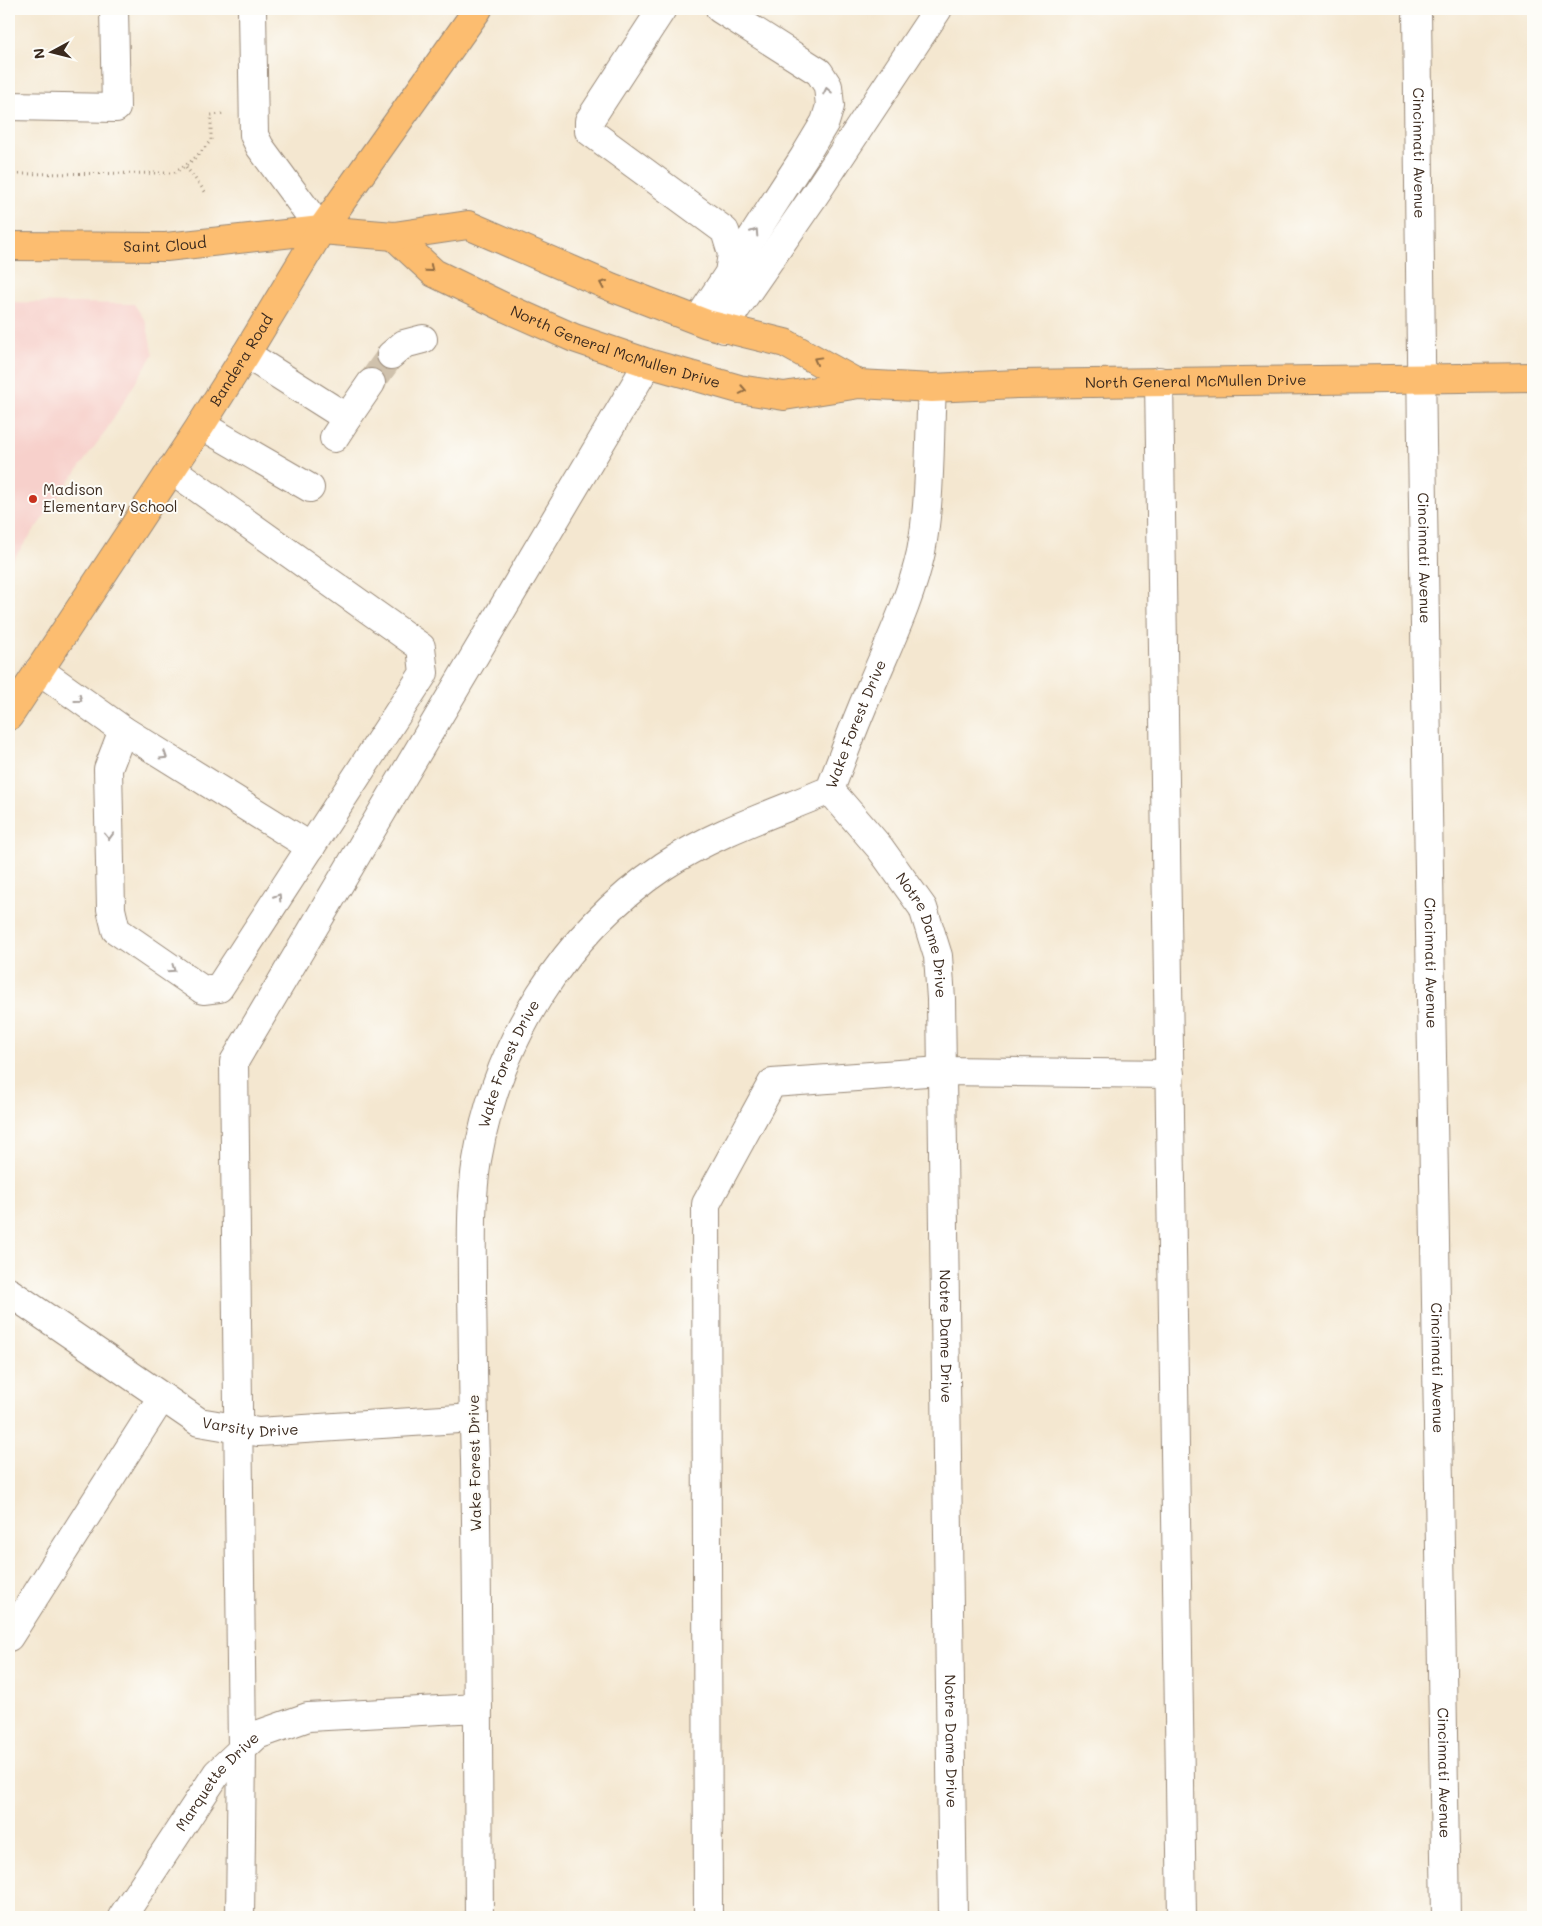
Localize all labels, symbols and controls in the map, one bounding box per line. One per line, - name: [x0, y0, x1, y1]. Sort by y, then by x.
- north arrow: [28, 28, 78, 78]
- text: N: [29, 47, 49, 60]
- one-way arrow: [822, 86, 833, 95]
- street label: Cincinnati Avenue: [1409, 87, 1430, 219]
- one-way arrow: [749, 228, 759, 237]
- street label: Saint Cloud: [123, 232, 207, 256]
- one-way arrow: [424, 263, 433, 271]
- one-way arrow: [599, 279, 608, 290]
- street label: North General McMullen Drive: [508, 300, 723, 392]
- street label: Bandera Road: [205, 310, 277, 410]
- one-way arrow: [813, 356, 822, 366]
- street label: North General McMullen Drive: [1085, 369, 1307, 392]
- one-way arrow: [739, 384, 748, 394]
- place label: Madison Elementary School: [43, 479, 178, 516]
- street label: Cincinnati Avenue: [1414, 492, 1436, 624]
- marker: Madison Elementary School: [27, 493, 39, 505]
- street label: Wake Forest Drive: [820, 656, 890, 791]
- one-way arrow: [73, 693, 83, 702]
- one-way arrow: [159, 749, 168, 759]
- one-way arrow: [104, 832, 114, 840]
- street label: Notre Dame Drive: [892, 868, 952, 999]
- one-way arrow: [272, 894, 281, 903]
- street label: Cincinnati Avenue: [1420, 897, 1443, 1029]
- one-way arrow: [166, 962, 175, 972]
- street label: Wake Forest Drive: [473, 996, 544, 1130]
- street label: Notre Dame Drive: [936, 1269, 957, 1403]
- street label: Cincinnati Avenue: [1427, 1302, 1449, 1433]
- street label: Wake Forest Drive: [463, 1394, 485, 1532]
- street label: Varsity Drive: [201, 1412, 299, 1441]
- street label: Notre Dame Drive: [941, 1674, 963, 1808]
- street label: Cincinnati Avenue: [1434, 1707, 1456, 1838]
- street label: Marquette Drive: [170, 1727, 263, 1835]

